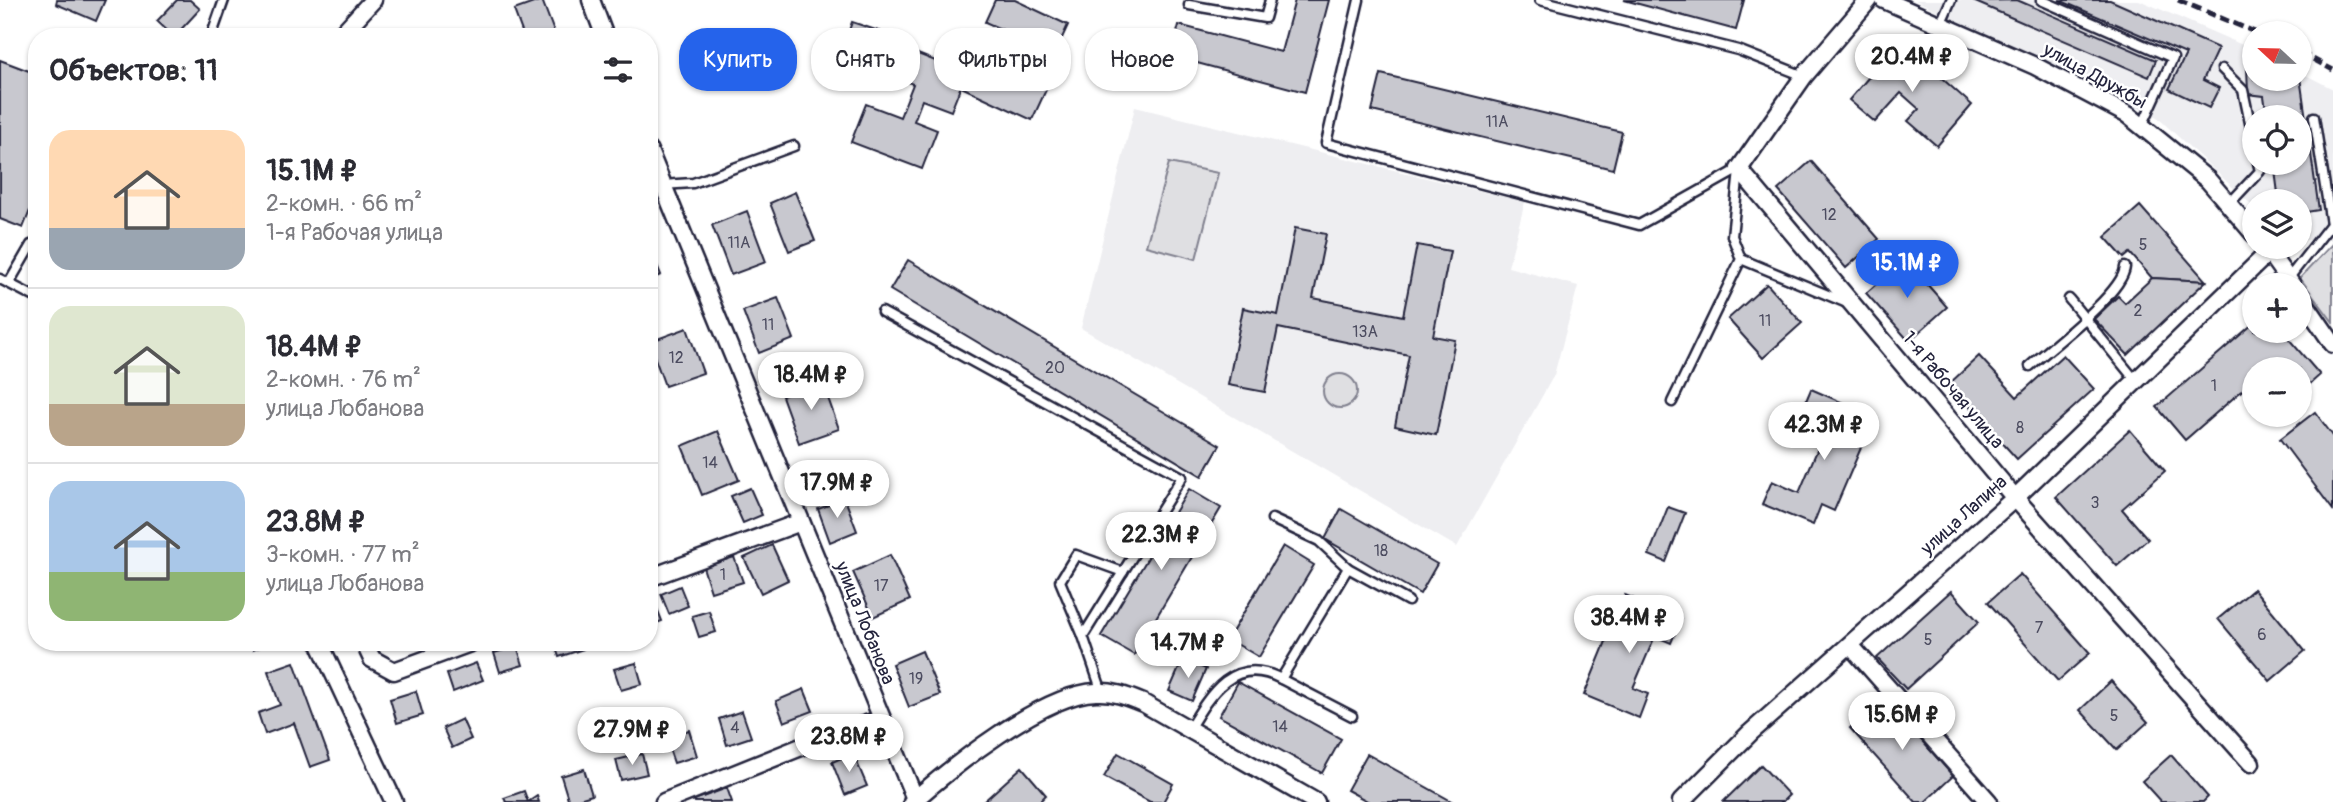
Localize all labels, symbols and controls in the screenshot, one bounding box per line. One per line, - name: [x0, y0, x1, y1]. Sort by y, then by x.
- north arrow: [2242, 21, 2312, 91]
- map controls: [2242, 21, 2312, 427]
- chip: Купить: [679, 28, 797, 91]
- chip: Снять: [811, 28, 920, 91]
- chip: Фильтры: [934, 28, 1071, 91]
- chip: Новое: [1085, 28, 1198, 91]
- pin: 20.4M ₽: [1847, 34, 1977, 94]
- street label: улица Дружбы: [2038, 37, 2151, 114]
- text: 20.4M ₽: [1871, 42, 1953, 71]
- icon: filters: [599, 51, 637, 89]
- text: Объектов: 11: [49, 52, 218, 89]
- button: locate: [2242, 105, 2312, 175]
- house number: 11А: [1486, 112, 1508, 132]
- text: 15.1M ₽: [266, 152, 358, 189]
- icon: home: [105, 158, 189, 242]
- text: 2-комн. · 66 m²: [266, 189, 422, 218]
- button: layers: [2242, 189, 2312, 259]
- house number: 12: [1821, 205, 1837, 225]
- text: 1-я Рабочая улица: [266, 218, 443, 247]
- house number: 11А: [728, 233, 750, 253]
- house number: 5: [2139, 235, 2147, 255]
- pin: 15.1M ₽: [1842, 240, 1972, 300]
- text: 15.1M ₽: [1872, 248, 1942, 277]
- button: +: [2242, 273, 2312, 343]
- house number: 2: [2134, 301, 2143, 321]
- house number: 11: [1759, 311, 1771, 331]
- house number: 11: [762, 315, 774, 335]
- house number: 13А: [1352, 322, 1378, 342]
- street label: 1-я Рабочая улица: [1897, 326, 2009, 454]
- text: 18.4M ₽: [266, 328, 363, 365]
- icon: home: [105, 334, 189, 418]
- house number: 12: [668, 348, 684, 368]
- pin: 18.4M ₽: [746, 352, 876, 412]
- button: −: [2242, 357, 2312, 427]
- house number: 20: [1045, 358, 1065, 378]
- text: 18.4M ₽: [774, 360, 848, 389]
- text: 2-комн. · 76 m²: [266, 365, 421, 394]
- house number: 1: [2211, 376, 2217, 396]
- text: улица Лобанова: [266, 394, 424, 423]
- pin: 42.3M ₽: [1759, 402, 1889, 462]
- text: 42.3M ₽: [1784, 410, 1864, 439]
- house number: 8: [2016, 418, 2024, 438]
- house number: 14: [702, 453, 718, 473]
- pin: 17.9M ₽: [772, 461, 902, 520]
- text: 17.9M ₽: [800, 468, 874, 497]
- street label: улица Лапина: [1915, 470, 2012, 561]
- house number: 3: [2091, 493, 2100, 513]
- text: 23.8M ₽: [266, 503, 366, 540]
- icon: home: [105, 509, 189, 593]
- pin: 22.3M ₽: [1096, 512, 1226, 572]
- text: 22.3M ₽: [1122, 520, 1200, 549]
- text: 3-комн. · 77 m²: [266, 540, 420, 569]
- house number: 18: [1374, 541, 1388, 561]
- street label: улица Лобанова: [829, 557, 901, 688]
- house number: 1: [720, 565, 726, 585]
- text: улица Лобанова: [266, 569, 424, 598]
- house number: 17: [874, 576, 889, 596]
- pin: 38.4M ₽: [1564, 596, 1694, 655]
- text: 38.4M ₽: [1590, 603, 1668, 632]
- house number: 7: [2035, 618, 2044, 638]
- pin: 14.7M ₽: [1123, 620, 1253, 680]
- house number: 6: [2257, 625, 2267, 645]
- text: 14.7M ₽: [1151, 628, 1225, 657]
- house number: 5: [1924, 630, 1932, 650]
- house number: 19: [909, 669, 923, 689]
- pin: 15.6M ₽: [1837, 692, 1967, 752]
- text: 15.6M ₽: [1864, 700, 1940, 729]
- house number: 5: [2110, 706, 2118, 726]
- pin: 27.9M ₽: [567, 708, 697, 767]
- pin: 23.8M ₽: [784, 714, 914, 774]
- text: 27.9M ₽: [593, 715, 671, 744]
- house number: 14: [1272, 717, 1288, 737]
- house number: 4: [730, 718, 740, 738]
- text: 23.8M ₽: [811, 722, 887, 751]

